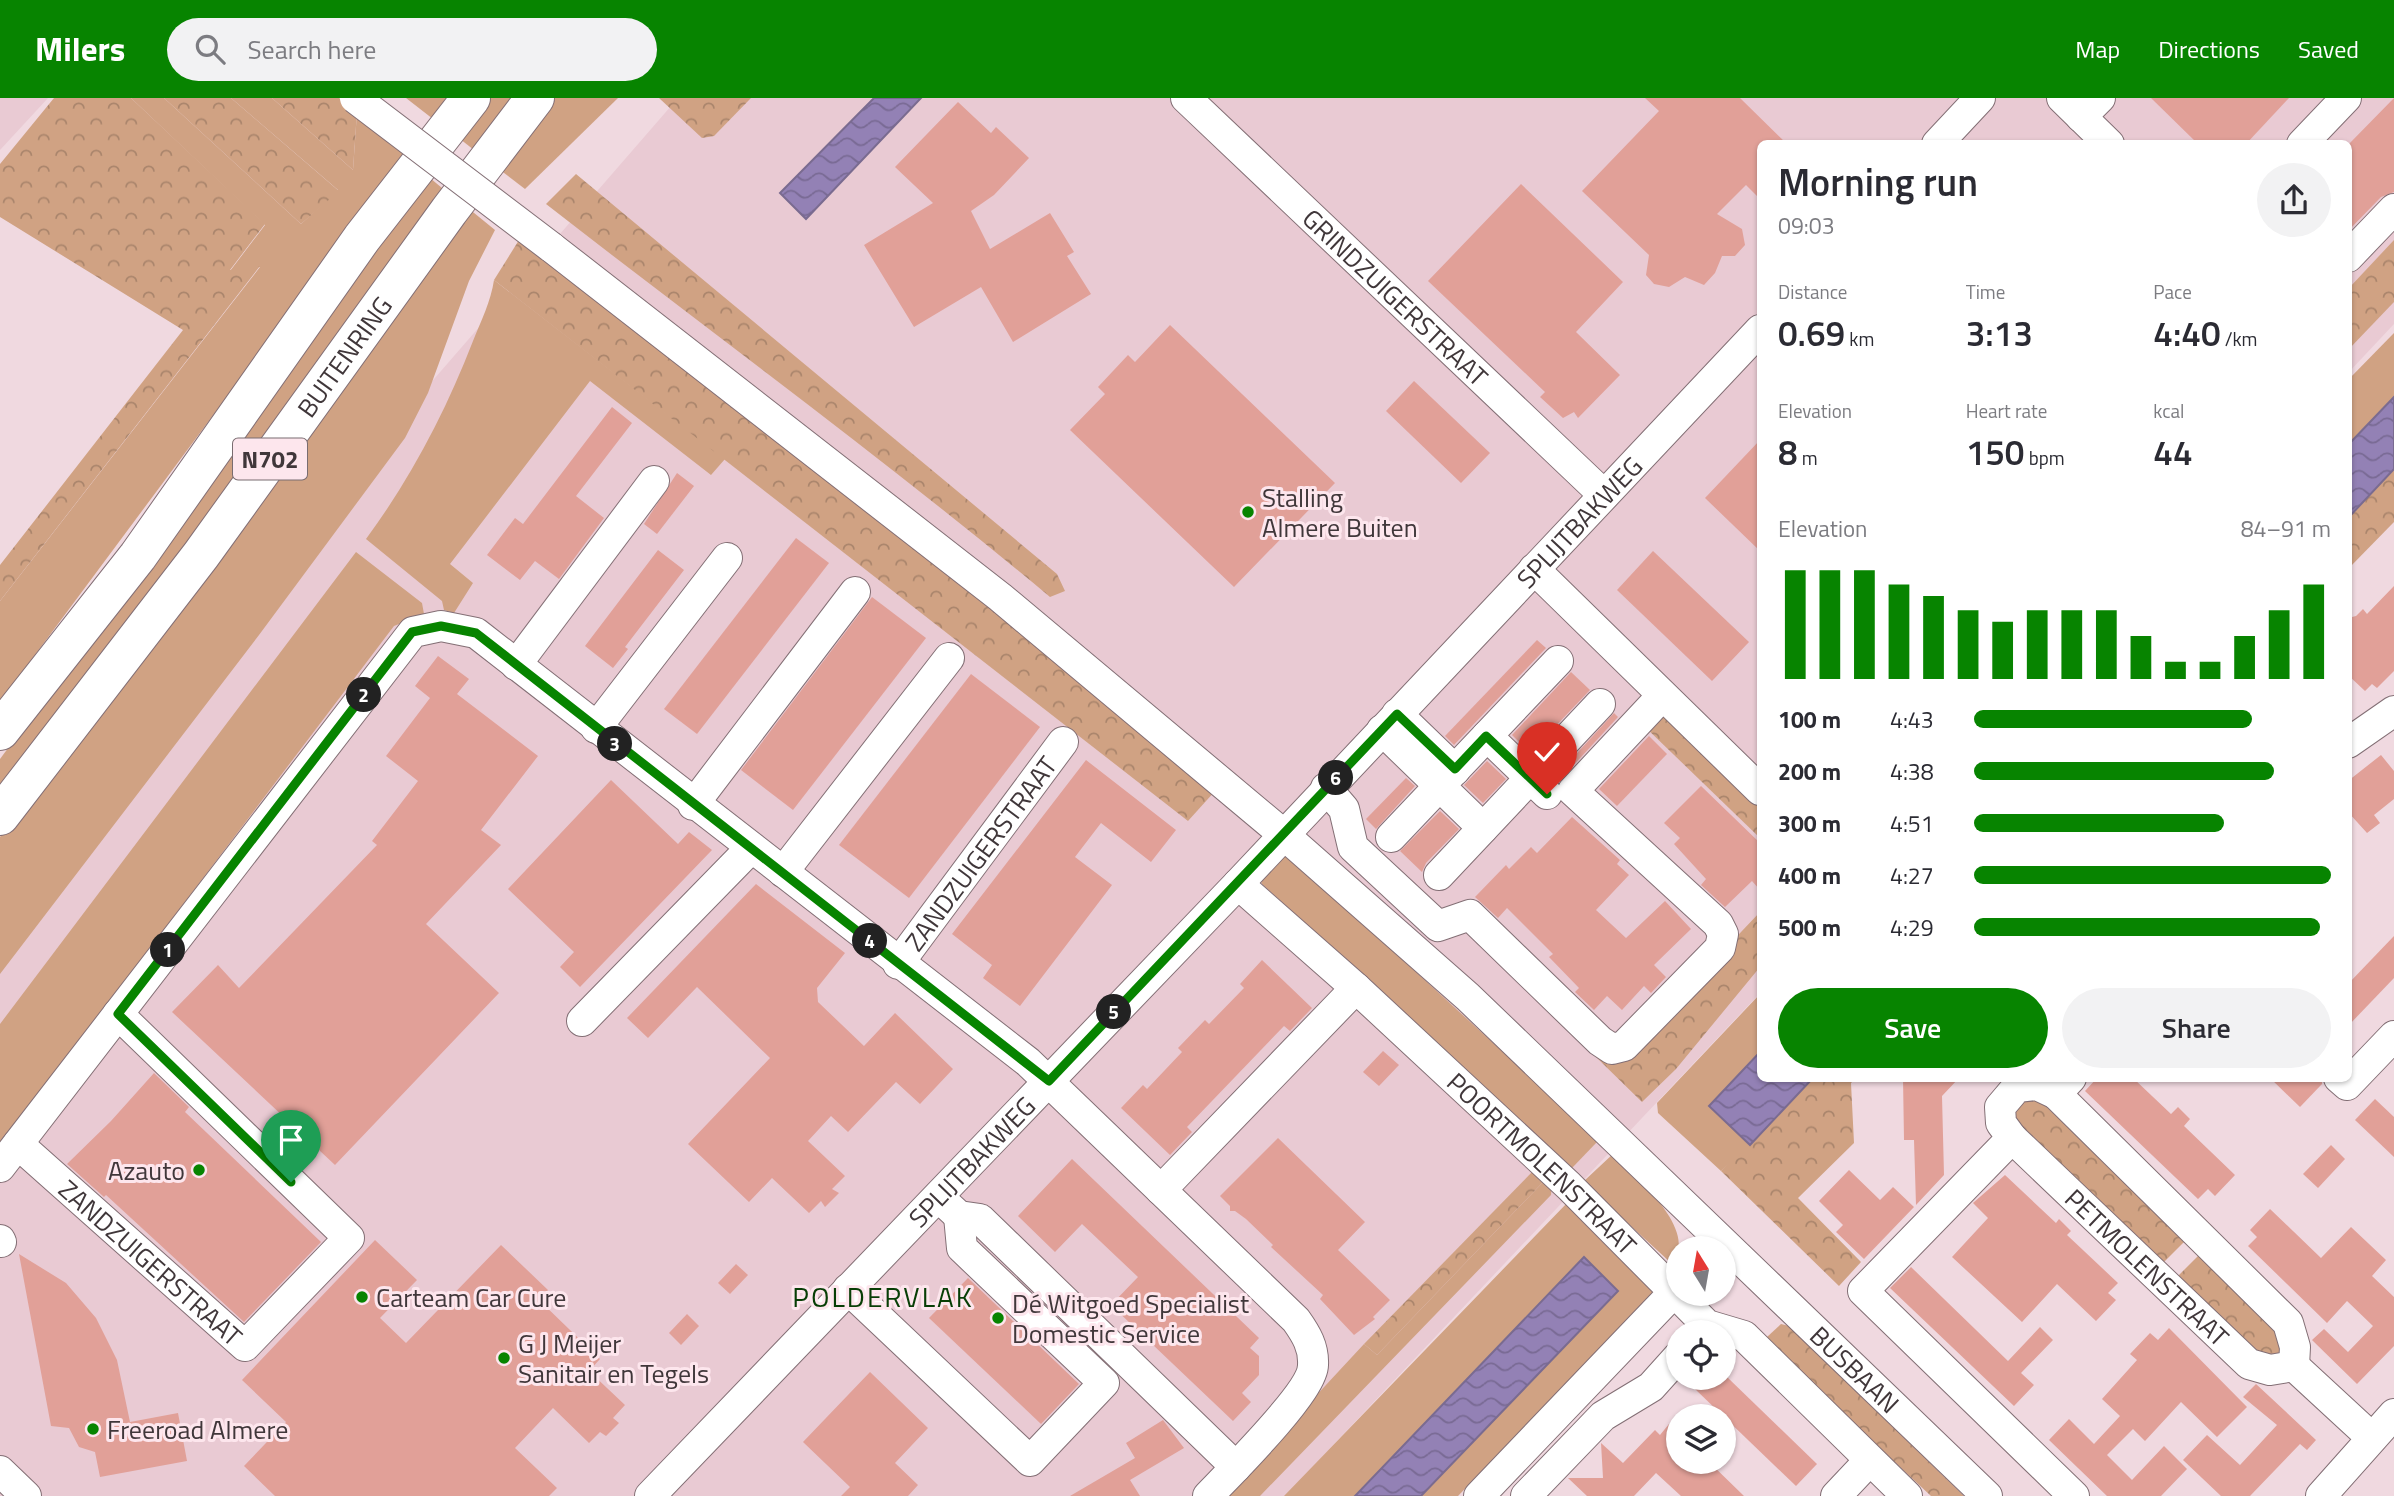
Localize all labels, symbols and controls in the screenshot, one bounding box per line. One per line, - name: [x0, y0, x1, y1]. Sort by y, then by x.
- search box: [167, 18, 657, 81]
- text: Milers: [35, 24, 125, 74]
- icon: search: [191, 30, 229, 68]
- text: Search here: [247, 30, 376, 69]
- text: Map: [2075, 31, 2120, 67]
- text: Directions: [2158, 31, 2260, 67]
- text: Saved: [2298, 31, 2359, 67]
- text: Morning run: [1778, 153, 1978, 211]
- button: share: [2257, 163, 2331, 237]
- street label: GRINDZUIGERSTRAAT: [1294, 199, 1497, 395]
- text: 09:03: [1778, 208, 1835, 243]
- text: Distance: [1778, 277, 1847, 306]
- text: Time: [1966, 277, 2005, 306]
- text: Pace: [2153, 277, 2192, 306]
- street label: BUITENRING: [287, 288, 401, 425]
- text: 0.69: [1778, 306, 1845, 360]
- text: 3:13: [1966, 306, 2033, 360]
- text: 4:40: [2153, 306, 2221, 360]
- text: km: [1845, 324, 1874, 353]
- text: /km: [2221, 324, 2258, 353]
- text: Elevation: [1778, 396, 1852, 425]
- text: Heart rate: [1966, 396, 2047, 425]
- text: kcal: [2153, 396, 2184, 425]
- text: 8: [1778, 425, 1798, 479]
- text: 150: [1966, 425, 2024, 479]
- text: 44: [2153, 425, 2193, 479]
- road number: N702: [233, 438, 307, 480]
- text: m: [1798, 443, 1818, 472]
- text: bpm: [2024, 443, 2065, 472]
- street label: SPLIJTBAKWEG: [1507, 447, 1651, 597]
- place label: Stalling Almere Buiten: [1262, 478, 1418, 547]
- marker: Stalling Almere Buiten: [1240, 504, 1256, 520]
- text: Elevation: [1778, 511, 1867, 546]
- text: 84–91 m: [2241, 511, 2331, 546]
- pin: 2: [346, 678, 382, 712]
- text: 2: [358, 680, 369, 709]
- text: 100 m: [1778, 702, 1841, 737]
- text: 4:43: [1890, 702, 1934, 737]
- pin: [1517, 722, 1577, 794]
- pin: 3: [598, 726, 632, 762]
- text: 3: [609, 729, 620, 758]
- icon: check: [1528, 733, 1566, 771]
- street label: ZANDZUIGERSTRAAT: [895, 747, 1066, 959]
- text: 200 m: [1778, 754, 1841, 789]
- text: 4:38: [1890, 754, 1934, 789]
- pin: 6: [1318, 760, 1354, 796]
- text: 6: [1330, 763, 1341, 792]
- text: 300 m: [1778, 806, 1841, 841]
- text: 4:51: [1890, 806, 1934, 841]
- text: 400 m: [1778, 858, 1841, 893]
- text: 4:27: [1890, 858, 1934, 893]
- text: 500 m: [1778, 910, 1841, 945]
- text: 4:29: [1890, 910, 1934, 945]
- pin: 4: [852, 924, 888, 958]
- text: 4: [864, 926, 875, 955]
- pin: 1: [150, 932, 186, 968]
- text: 1: [162, 935, 173, 964]
- button: Save: [1778, 988, 2048, 1068]
- button: Share: [2062, 988, 2331, 1068]
- pin: 5: [1096, 995, 1132, 1030]
- text: 5: [1108, 997, 1119, 1026]
- street label: POORTMOLENSTRAAT: [1439, 1063, 1646, 1264]
- street label: SPLIJTBAKWEG: [899, 1087, 1044, 1236]
- pin: [261, 1110, 321, 1182]
- icon: arrive: [272, 1121, 310, 1159]
- place label: Azauto: [108, 1151, 185, 1190]
- marker: Azauto: [191, 1162, 207, 1178]
- street label: ZANDZUIGERSTRAAT: [51, 1170, 252, 1355]
- street label: PETMOLENSTRAAT: [2056, 1179, 2238, 1355]
- north arrow: [1666, 1236, 1736, 1306]
- map controls: [1666, 1236, 1736, 1474]
- district label: POLDERVLAK: [792, 1275, 974, 1318]
- place label: Carteam Car Cure: [376, 1278, 566, 1317]
- place label: Dé Witgoed Specialist Domestic Service: [1012, 1284, 1249, 1353]
- marker: Carteam Car Cure: [354, 1289, 370, 1305]
- marker: Dé Witgoed Specialist Domestic Service: [990, 1310, 1006, 1326]
- street label: BUSBAAN: [1802, 1317, 1909, 1422]
- button: locate: [1666, 1320, 1736, 1390]
- place label: G J Meijer Sanitair en Tegels: [518, 1324, 709, 1393]
- marker: G J Meijer Sanitair en Tegels: [496, 1350, 512, 1366]
- button: layers: [1666, 1404, 1736, 1474]
- place label: Freeroad Almere: [107, 1410, 288, 1449]
- marker: Freeroad Almere: [85, 1421, 101, 1437]

